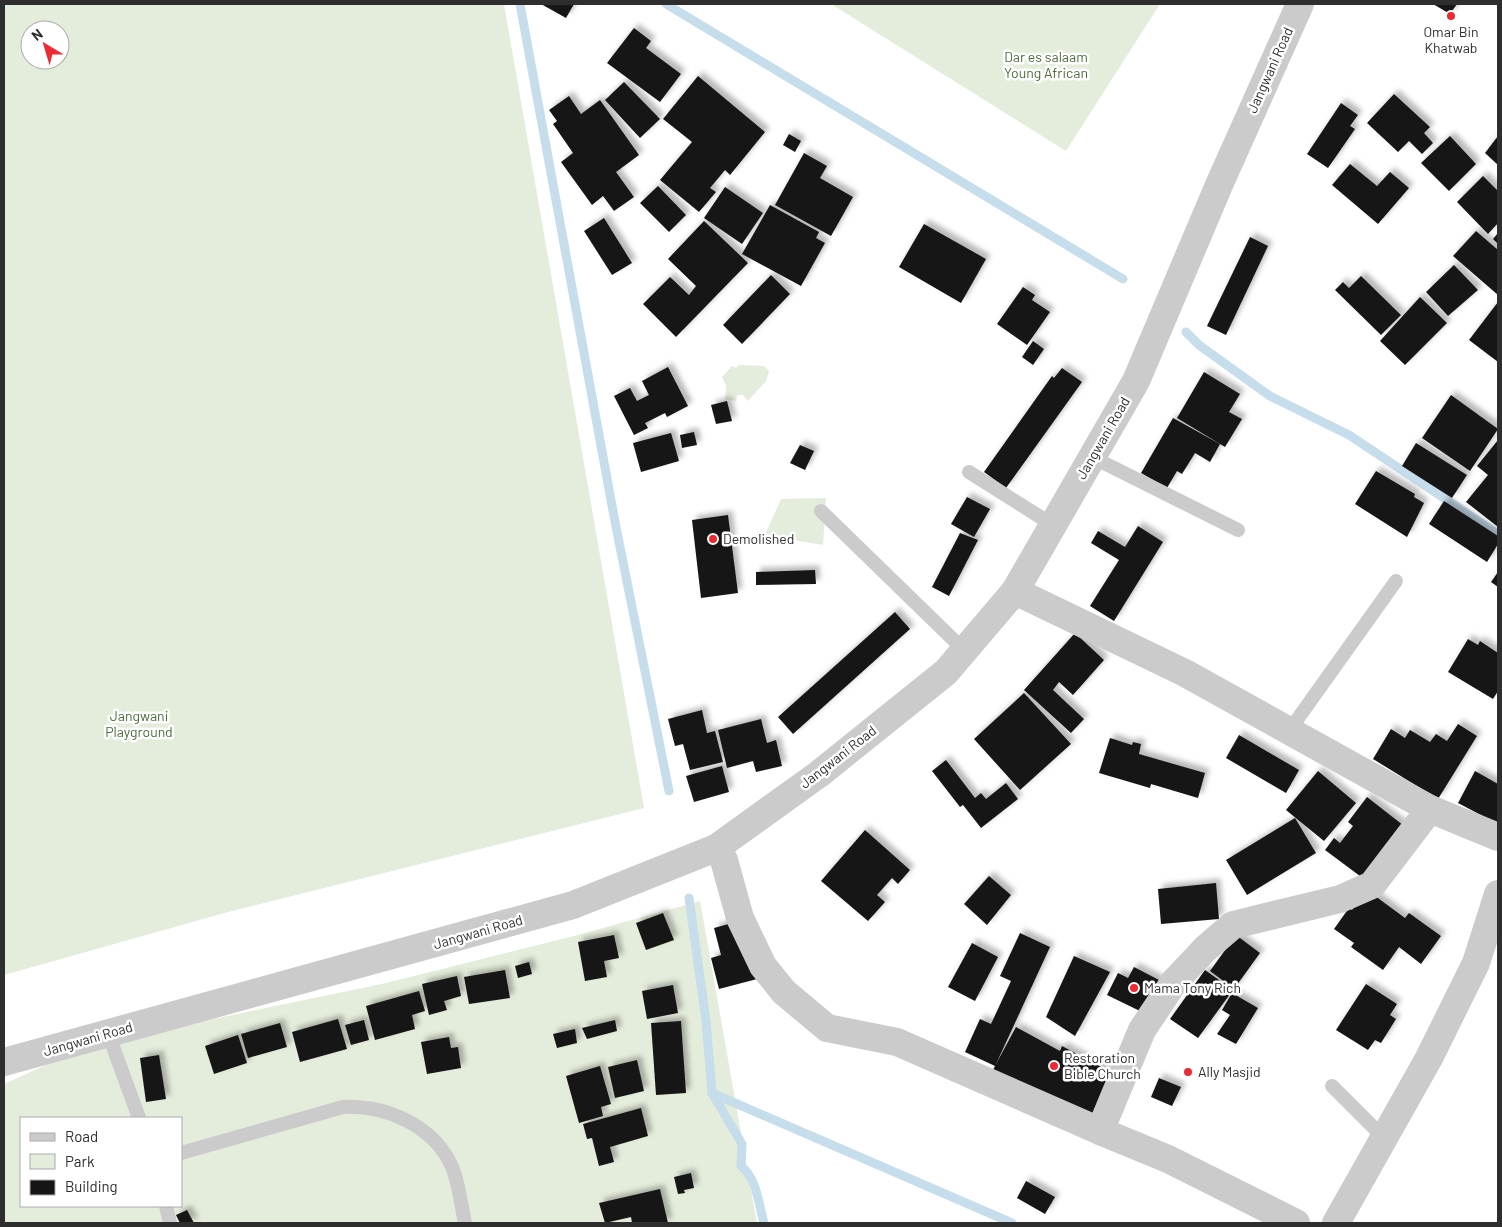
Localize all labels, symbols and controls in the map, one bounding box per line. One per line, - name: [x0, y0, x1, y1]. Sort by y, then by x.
- marker: Omar Bin Khatwab: [1445, 10, 1457, 22]
- north arrow: [20, 20, 70, 70]
- place label: Omar Bin Khatwab: [1423, 23, 1479, 56]
- street label: Jangwani Road: [1243, 24, 1296, 115]
- text: N: [28, 25, 46, 44]
- park label: Dar es salaam Young African: [1004, 48, 1088, 81]
- street label: Jangwani Road: [1072, 394, 1133, 482]
- place label: Demolished: [723, 530, 794, 547]
- marker: Demolished: [707, 533, 719, 545]
- park label: Jangwani Playground: [105, 707, 173, 740]
- street label: Jangwani Road: [796, 722, 879, 792]
- street label: Jangwani Road: [431, 911, 525, 952]
- place label: Mama Tony Rich: [1144, 979, 1241, 996]
- marker: Mama Tony Rich: [1128, 982, 1140, 994]
- street label: Jangwani Road: [41, 1018, 135, 1059]
- place label: Restoration Bible Church: [1064, 1049, 1141, 1082]
- marker: Restoration Bible Church: [1048, 1060, 1060, 1072]
- place label: Ally Masjid: [1198, 1063, 1261, 1080]
- marker: Ally Masjid: [1182, 1066, 1194, 1078]
- legend: [20, 1117, 182, 1207]
- text: Road: [65, 1127, 98, 1145]
- text: Park: [65, 1152, 95, 1170]
- text: Building: [65, 1177, 118, 1195]

